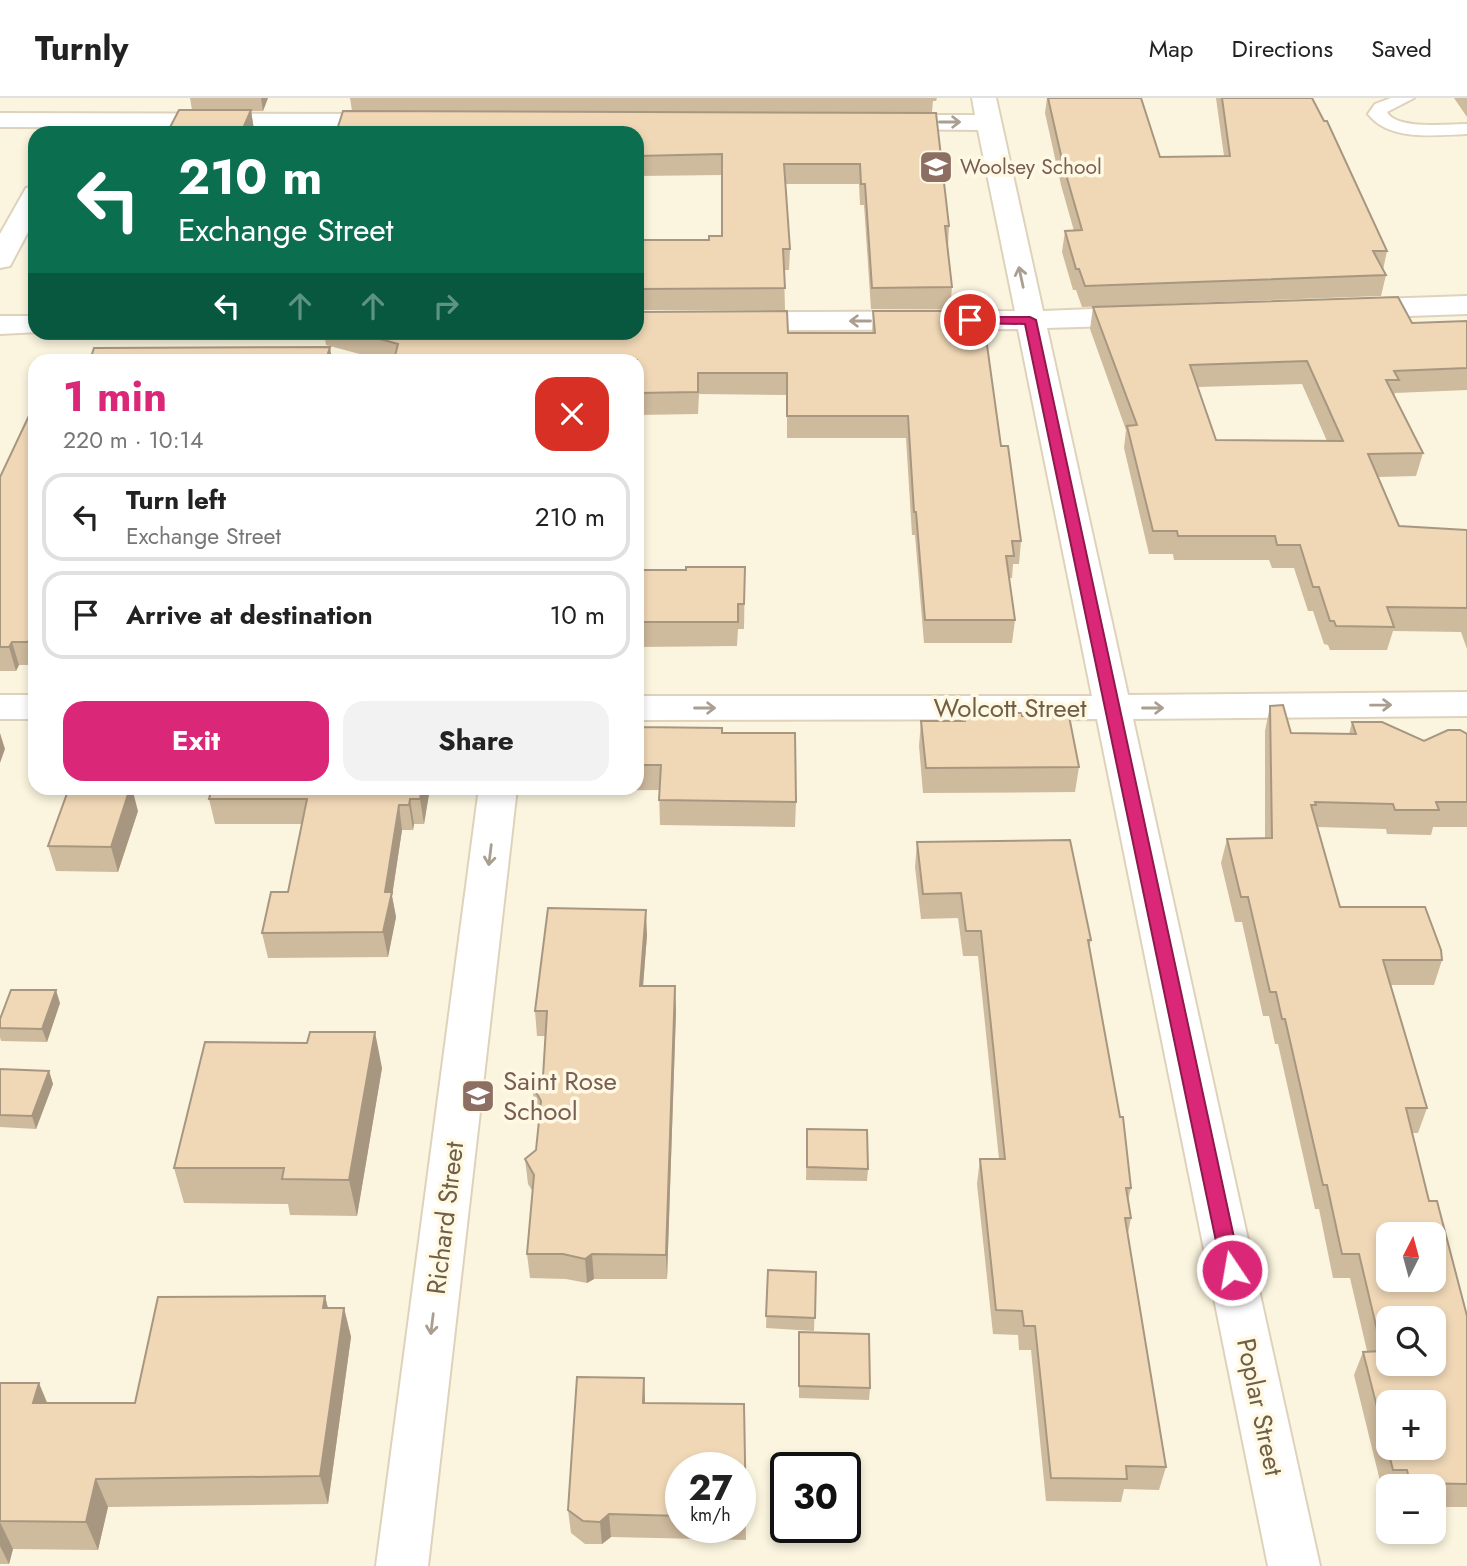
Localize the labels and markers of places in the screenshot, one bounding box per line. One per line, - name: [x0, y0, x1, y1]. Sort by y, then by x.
- school or university icon: Woolsey School: [917, 148, 955, 186]
- place label: Woolsey School: [960, 152, 1102, 182]
- pin: [940, 290, 1000, 350]
- place label: Saint Rose School: [503, 1062, 617, 1130]
- school or university icon: Saint Rose School: [459, 1077, 497, 1115]

